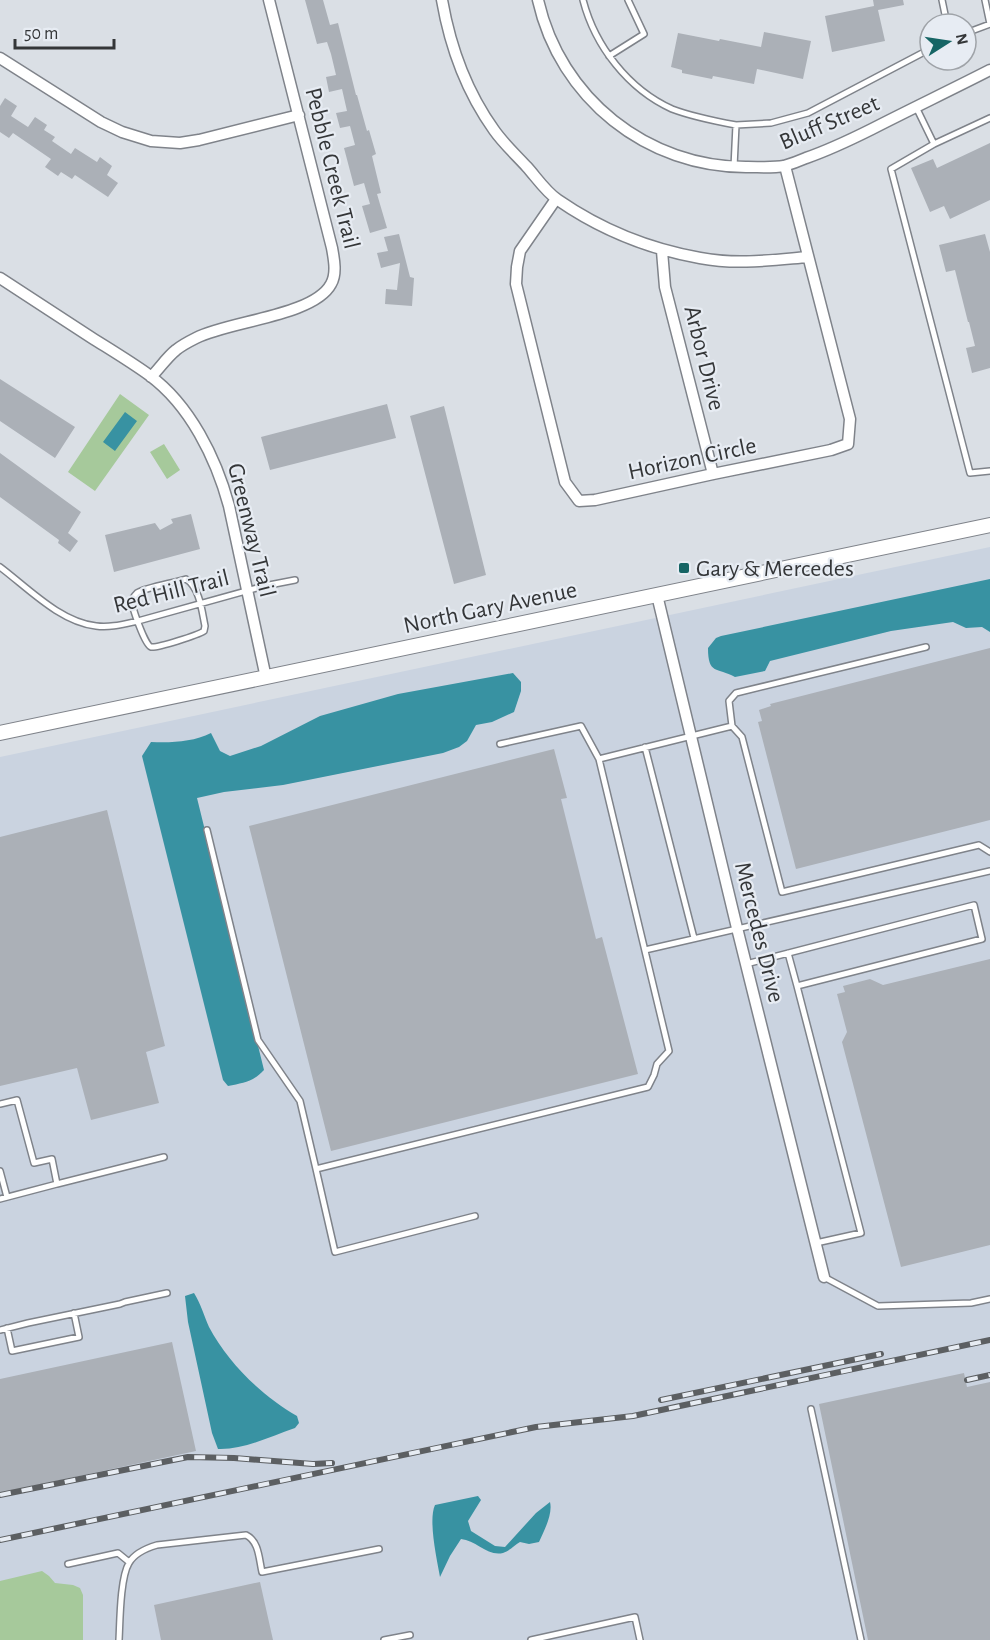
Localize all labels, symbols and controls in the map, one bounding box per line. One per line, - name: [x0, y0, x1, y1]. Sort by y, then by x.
- scale bar: [15, 12, 114, 50]
- north arrow: [918, 12, 978, 72]
- text: 50 m: [24, 25, 58, 43]
- text: N: [953, 32, 971, 46]
- street label: Pebble Creek Trail: [300, 85, 364, 251]
- street label: Bluff Street: [776, 91, 883, 155]
- street label: Arbor Drive: [679, 303, 729, 413]
- street label: Horizon Circle: [626, 434, 759, 484]
- street label: Greenway Trail: [223, 461, 279, 600]
- place label: Gary & Mercedes: [696, 557, 854, 581]
- marker: Gary & Mercedes: [677, 561, 691, 575]
- street label: Red Hill Trail: [111, 566, 232, 618]
- street label: North Gary Avenue: [401, 578, 579, 638]
- street label: Mercedes Drive: [730, 860, 788, 1005]

